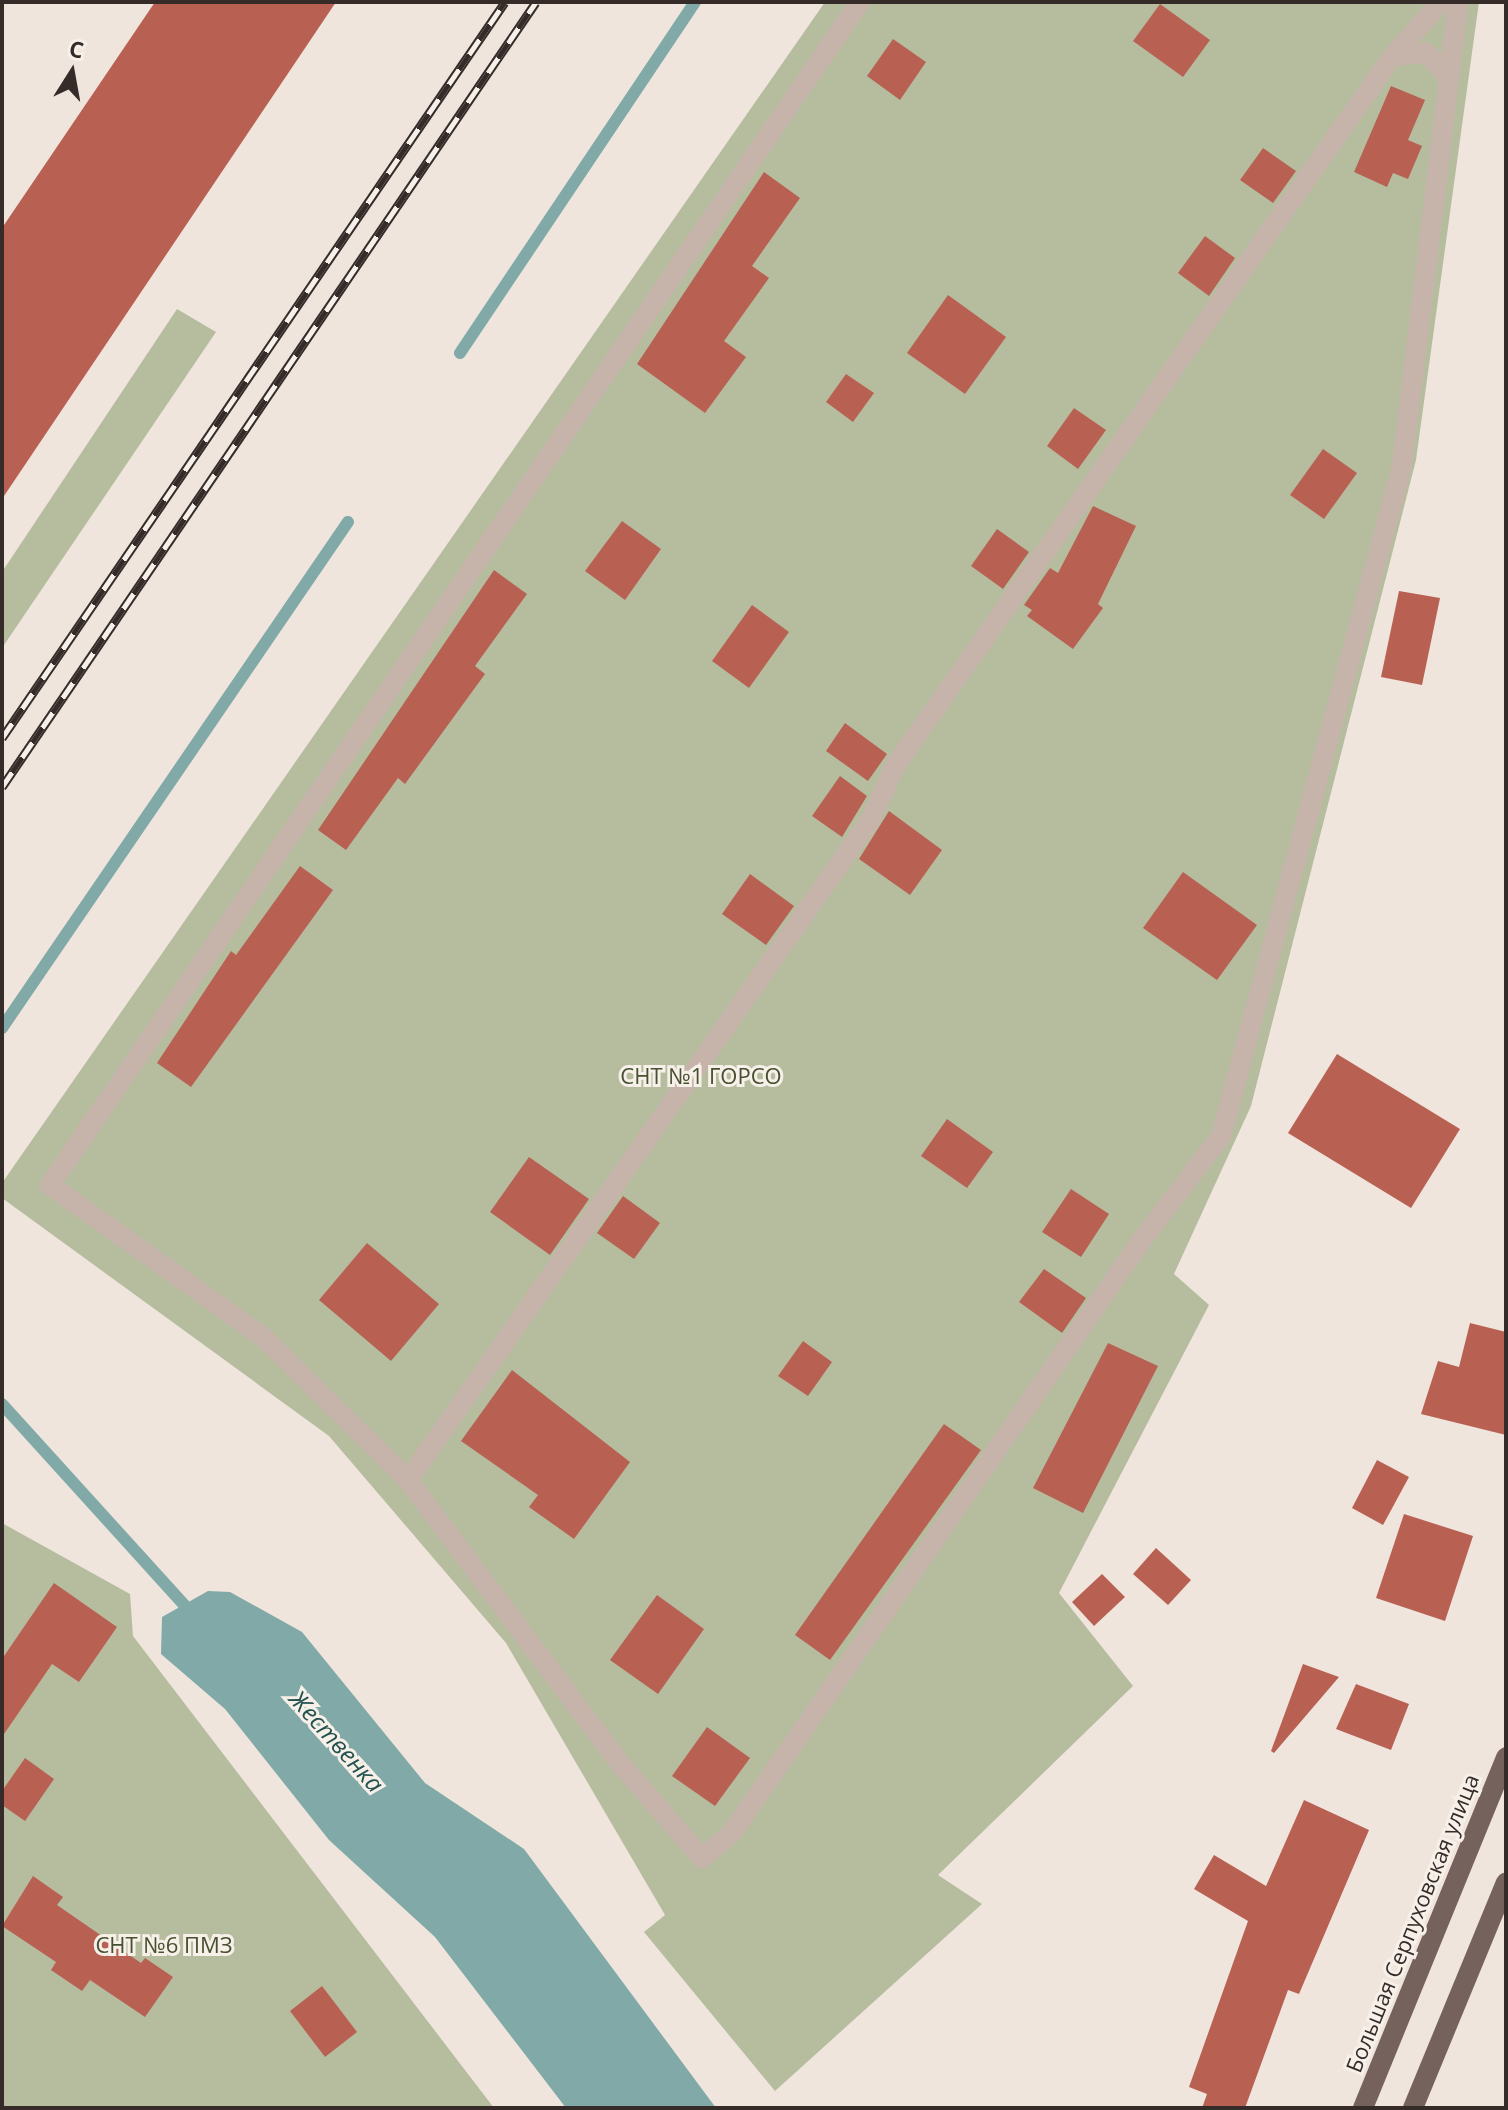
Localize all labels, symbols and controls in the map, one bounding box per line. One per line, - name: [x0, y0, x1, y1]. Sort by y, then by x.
- north arrow: [32, 32, 112, 112]
- text: С: [67, 32, 86, 65]
- park label: СНТ №1 ГОРСО: [620, 1063, 782, 1089]
- water label: Жественка: [284, 1684, 390, 1798]
- street label: Большая Серпуховская улица: [1340, 1770, 1484, 2076]
- park label: СНТ №6 ПМЗ: [95, 1932, 233, 1958]

